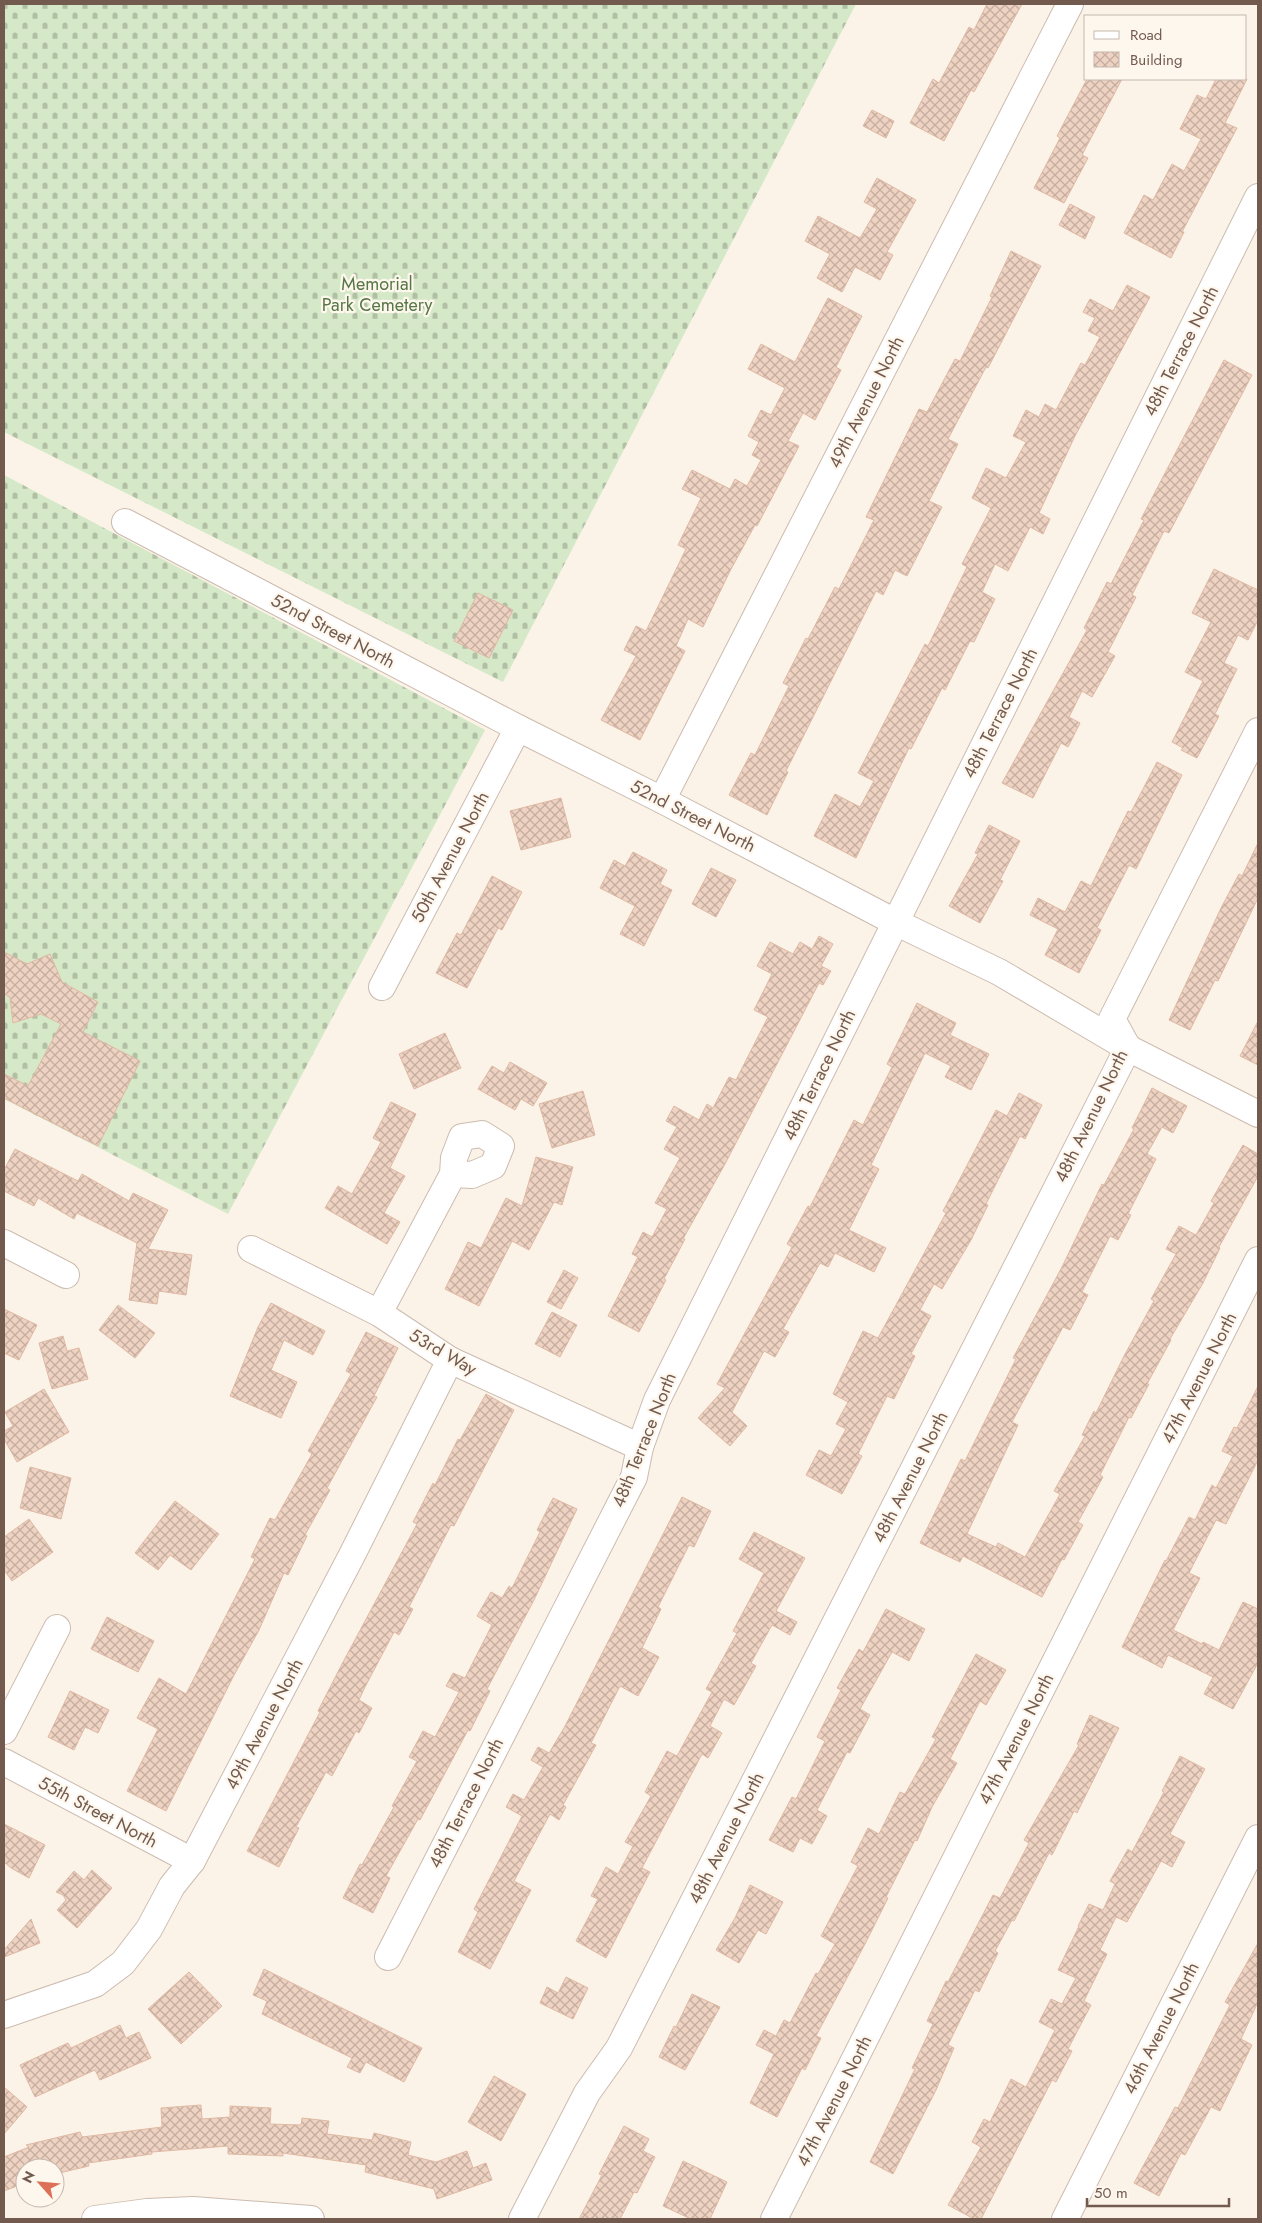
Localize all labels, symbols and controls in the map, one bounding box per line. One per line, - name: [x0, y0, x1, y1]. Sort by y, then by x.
- legend: [1084, 15, 1247, 80]
- text: Road: [1130, 24, 1162, 46]
- text: Building: [1130, 49, 1182, 71]
- park label: Memorial Park Cemetery: [322, 271, 432, 318]
- street label: 48th Terrace North: [1137, 281, 1225, 421]
- street label: 49th Avenue North: [821, 331, 911, 473]
- street label: 52nd Street North: [266, 587, 400, 675]
- street label: 48th Terrace North: [956, 643, 1044, 783]
- street label: 52nd Street North: [626, 773, 760, 859]
- street label: 50th Avenue North: [404, 787, 496, 927]
- street label: 48th Terrace North: [776, 1005, 862, 1145]
- street label: 48th Avenue North: [1048, 1045, 1134, 1187]
- street label: 47th Avenue North: [1155, 1308, 1243, 1448]
- street label: 53rd Way: [404, 1322, 482, 1382]
- street label: 48th Terrace North: [605, 1369, 683, 1511]
- street label: 48th Avenue North: [866, 1407, 954, 1547]
- street label: 49th Avenue North: [218, 1654, 310, 1794]
- street label: 47th Avenue North: [972, 1669, 1060, 1809]
- street label: 48th Terrace North: [422, 1733, 510, 1873]
- street label: 48th Avenue North: [682, 1768, 770, 1908]
- street label: 55th Street North: [34, 1770, 162, 1854]
- street label: 46th Avenue North: [1116, 1957, 1206, 2099]
- street label: 47th Avenue North: [790, 2031, 878, 2171]
- north arrow: [15, 2158, 65, 2208]
- text: N: [17, 2168, 40, 2187]
- scale bar: [1087, 2176, 1230, 2208]
- text: 50 m: [1094, 2182, 1128, 2204]

